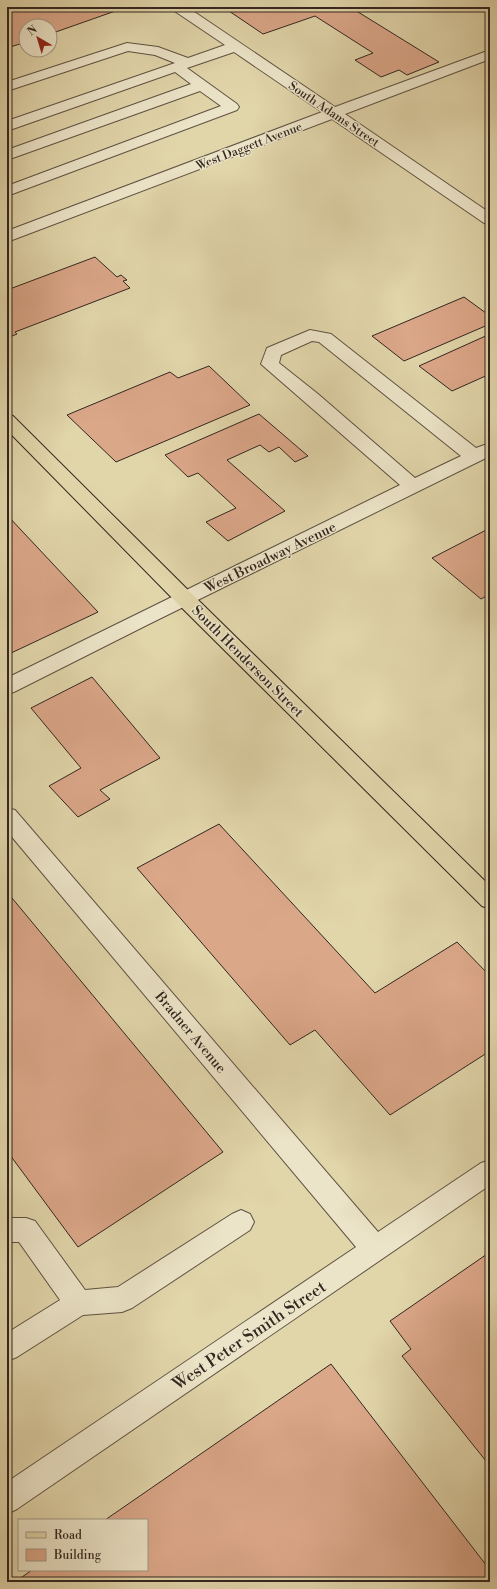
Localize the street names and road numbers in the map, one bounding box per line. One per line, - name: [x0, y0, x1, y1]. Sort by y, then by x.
- street label: South Adams Street: [285, 78, 383, 151]
- street label: West Daggett Avenue: [193, 119, 304, 174]
- street label: West Broadway Avenue: [201, 518, 339, 598]
- street label: South Henderson Street: [187, 602, 307, 722]
- street label: Bradner Avenue: [150, 987, 230, 1077]
- street label: West Peter Smith Street: [168, 1276, 331, 1396]

